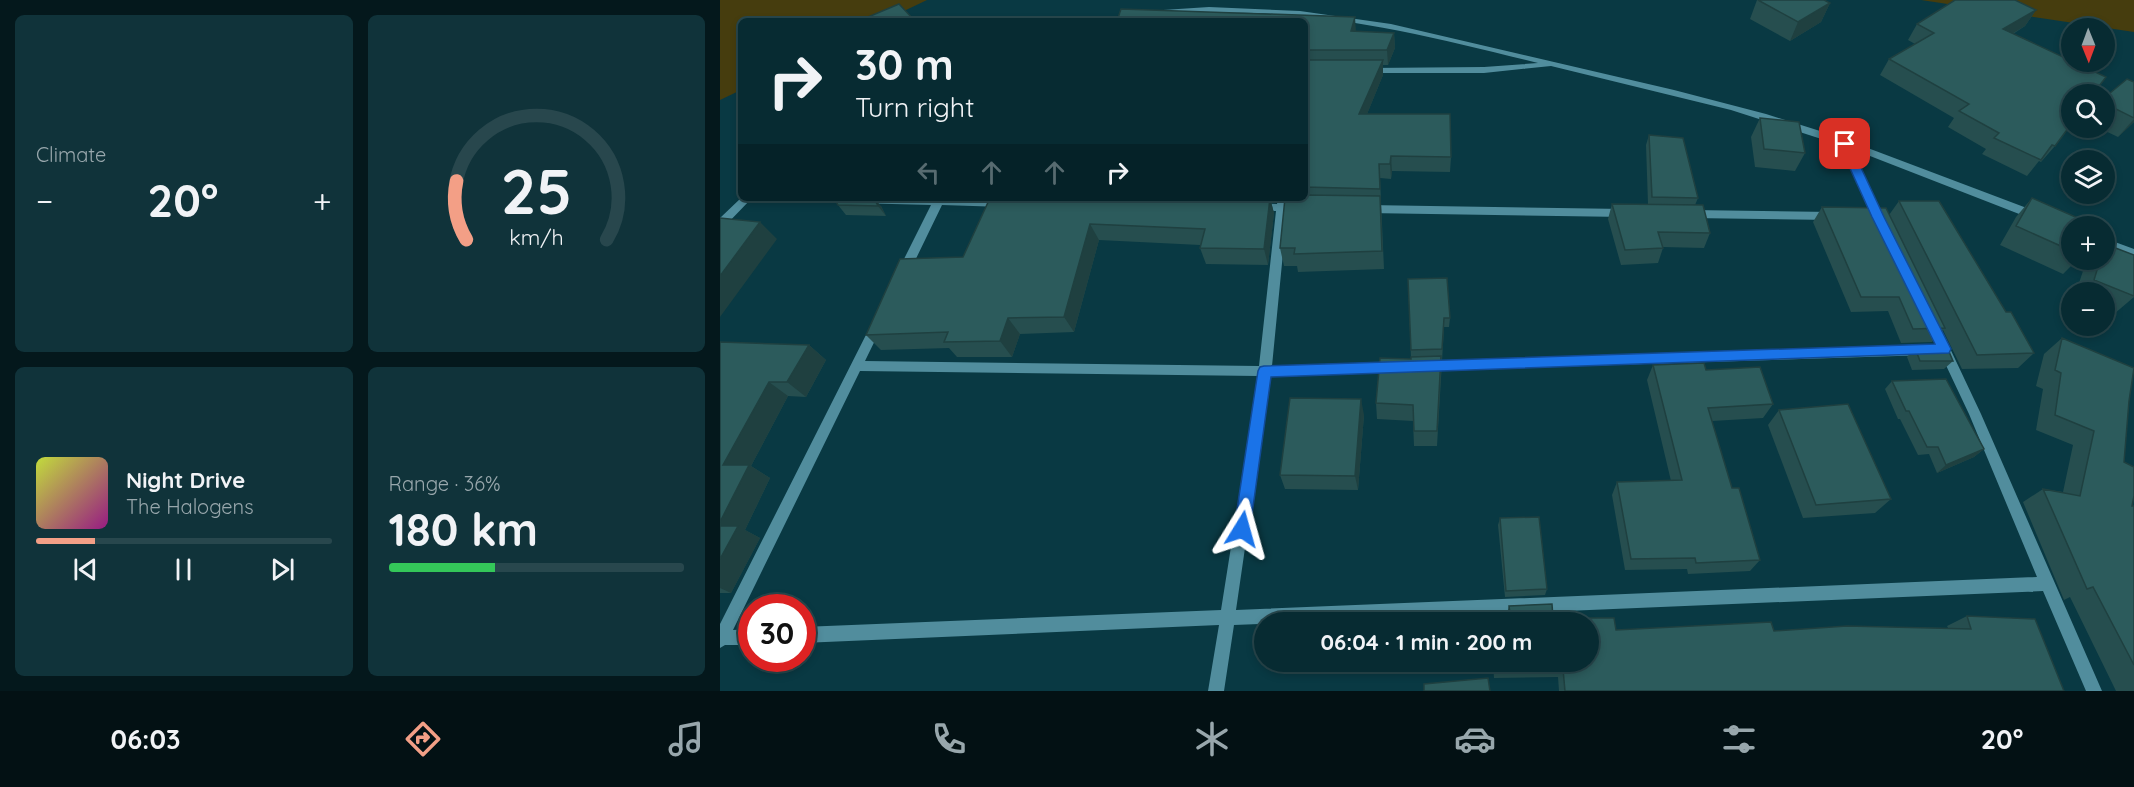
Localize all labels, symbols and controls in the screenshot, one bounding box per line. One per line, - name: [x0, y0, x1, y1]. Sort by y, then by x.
- north arrow: [2061, 18, 2115, 72]
- map controls: [2061, 18, 2115, 336]
- text: 30 m: [855, 38, 954, 91]
- icon: right: [756, 42, 834, 120]
- button: search: [2061, 84, 2115, 138]
- text: Turn right: [855, 90, 974, 124]
- pin: [1819, 118, 1870, 169]
- icon: arrive: [1828, 127, 1861, 160]
- text: Climate: [36, 142, 106, 167]
- button: layers: [2061, 150, 2115, 204]
- text: 25: [501, 152, 572, 230]
- icon: left: [912, 156, 945, 189]
- icon: ahead: [975, 156, 1008, 189]
- icon: ahead: [1038, 156, 1071, 189]
- icon: right: [1101, 156, 1134, 189]
- text: 20°: [148, 172, 218, 228]
- text: −: [36, 180, 53, 221]
- text: +: [313, 180, 331, 221]
- button: +: [2061, 216, 2115, 270]
- text: km/h: [509, 225, 563, 251]
- button: −: [2061, 282, 2115, 336]
- text: Night Drive: [126, 466, 245, 494]
- text: Range · 36%: [389, 471, 501, 496]
- text: The Halogens: [126, 494, 254, 519]
- position arrow: [1210, 497, 1274, 561]
- text: 180 km: [389, 501, 538, 557]
- icon: previous: [69, 553, 102, 586]
- icon: pause: [167, 553, 200, 586]
- icon: next: [266, 553, 299, 586]
- speed limit sign: 30: [738, 594, 816, 672]
- text: 06:04 · 1 min · 200 m: [1321, 628, 1532, 656]
- icon: directions: [402, 718, 444, 760]
- icon: music: [665, 718, 707, 760]
- icon: phone: [928, 718, 970, 760]
- icon: climate: [1191, 718, 1233, 760]
- icon: car: [1454, 718, 1496, 760]
- icon: filters: [1718, 718, 1760, 760]
- text: 06:03: [111, 722, 181, 756]
- text: 20°: [1981, 722, 2023, 756]

